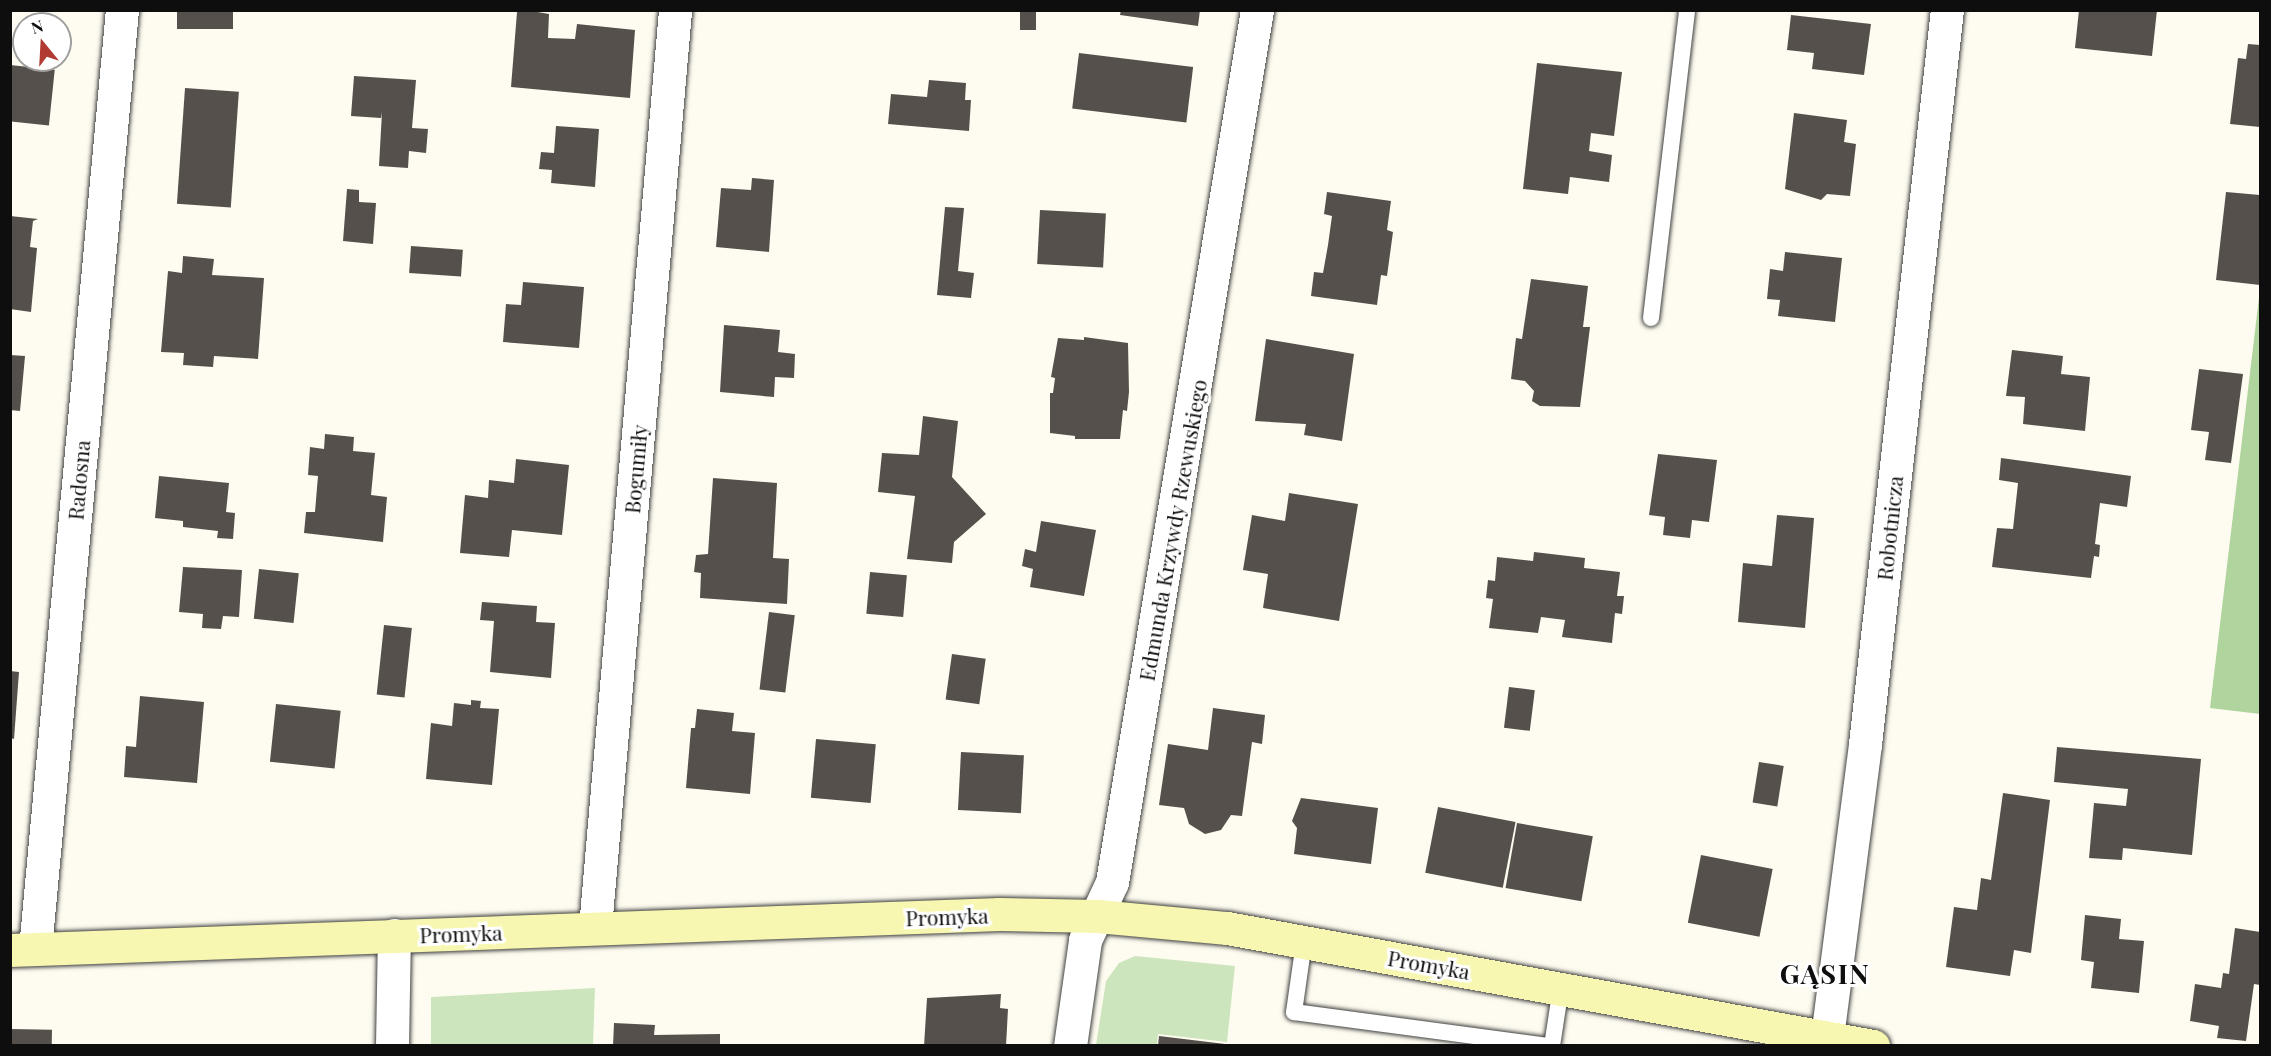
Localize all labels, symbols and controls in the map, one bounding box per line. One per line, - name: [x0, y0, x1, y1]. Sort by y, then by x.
- north arrow: [12, 12, 72, 72]
- text: N: [28, 15, 46, 38]
- street label: Edmunda Krzywdy Rzewuskiego: [1133, 377, 1211, 683]
- street label: Bogumiły: [619, 423, 651, 515]
- street label: Radosna: [62, 439, 94, 521]
- street label: Robotnicza: [1871, 474, 1907, 582]
- street label: Promyka: [905, 902, 989, 930]
- street label: Promyka: [419, 919, 503, 947]
- street label: Promyka: [1386, 944, 1472, 984]
- district label: GĄSIN: [1780, 958, 1870, 990]

